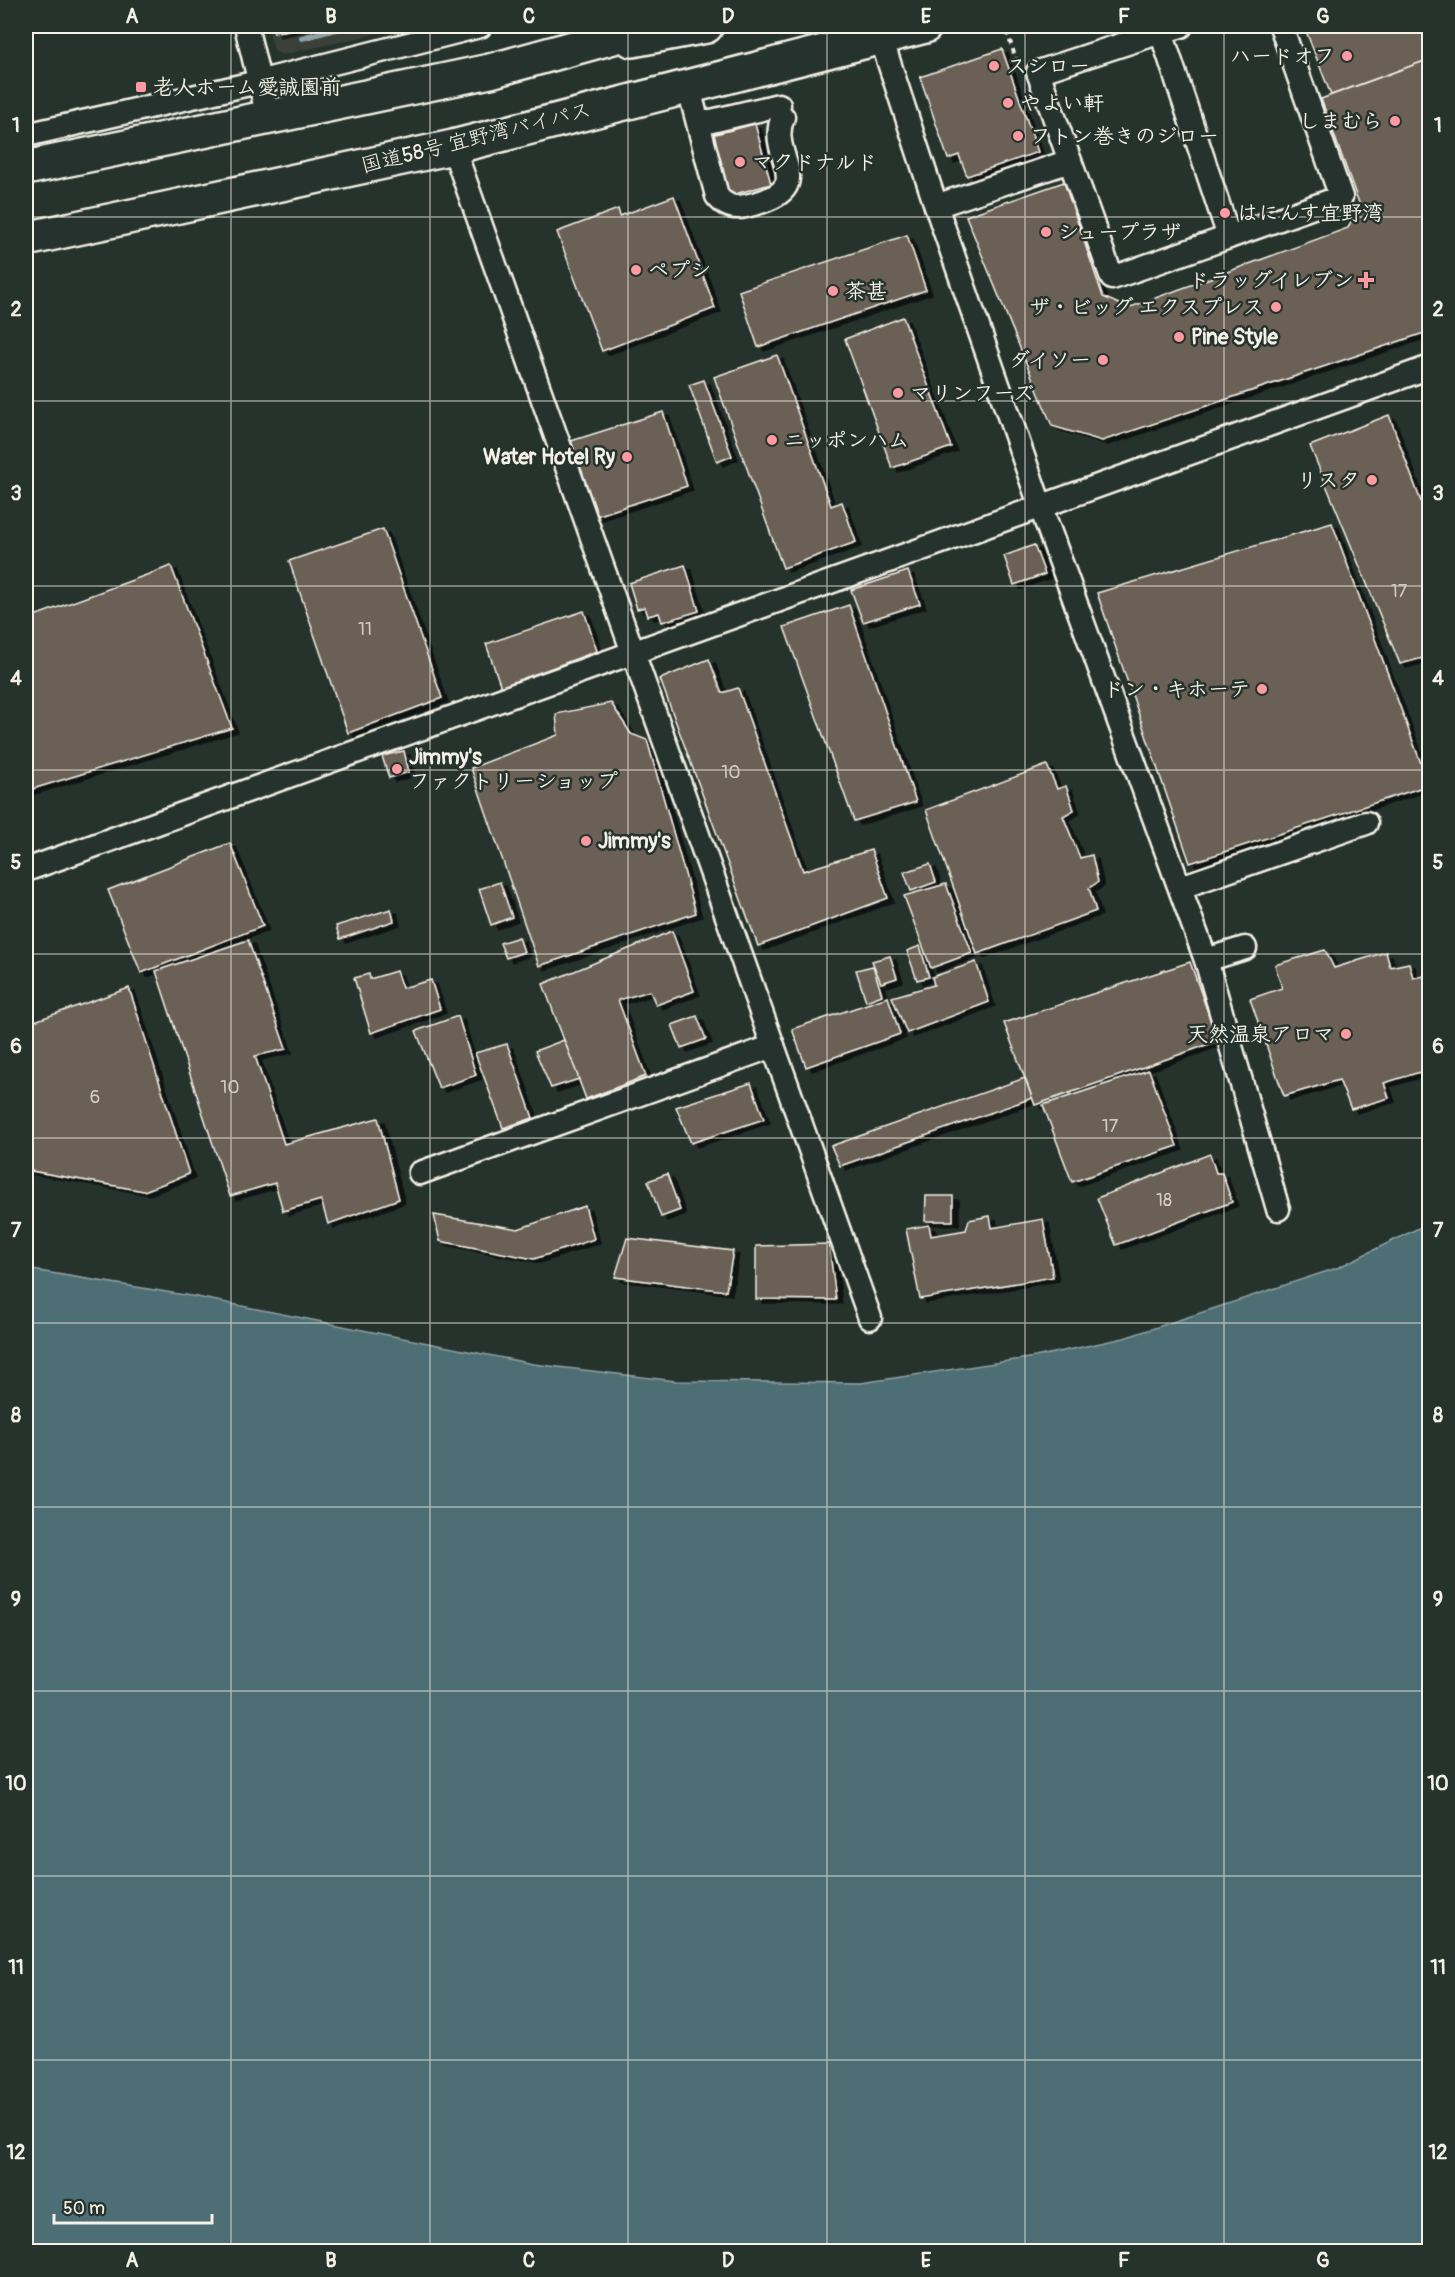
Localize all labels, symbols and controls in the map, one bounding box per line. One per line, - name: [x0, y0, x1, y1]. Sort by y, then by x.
- text: A: [126, 4, 139, 29]
- text: B: [325, 4, 337, 29]
- text: C: [523, 4, 535, 29]
- text: D: [722, 4, 735, 29]
- text: E: [921, 4, 932, 29]
- text: F: [1118, 4, 1130, 29]
- text: G: [1316, 4, 1330, 29]
- place label: ハードオフ: [1230, 43, 1335, 70]
- marker: ハードオフ: [1340, 49, 1354, 63]
- place label: スシロー: [1006, 53, 1090, 80]
- marker: スシロー: [987, 59, 1001, 73]
- place label: 老人ホーム愛誠園前: [153, 74, 341, 101]
- marker: 老人ホーム愛誠園前: [134, 80, 148, 94]
- place label: やよい軒: [1020, 90, 1104, 117]
- street label: 国道58号 宜野湾バイパス: [358, 96, 594, 180]
- marker: やよい軒: [1001, 96, 1015, 110]
- place label: しまむら: [1299, 108, 1383, 135]
- text: 1: [12, 113, 20, 138]
- text: 1: [1434, 113, 1442, 138]
- marker: しまむら: [1388, 114, 1402, 128]
- place label: フトン巻きのジロー: [1030, 123, 1219, 150]
- marker: フトン巻きのジロー: [1011, 129, 1025, 143]
- place label: マクドナルド: [752, 149, 877, 176]
- marker: マクドナルド: [733, 155, 747, 169]
- place label: はにんす宜野湾: [1237, 200, 1383, 227]
- marker: はにんす宜野湾: [1218, 206, 1232, 220]
- place label: シュープラザ: [1058, 219, 1181, 246]
- marker: シュープラザ: [1039, 225, 1053, 239]
- place label: ペプシ: [648, 257, 711, 284]
- marker: ペプシ: [629, 263, 643, 277]
- place label: ドラッグイレブン: [1189, 267, 1354, 294]
- marker: ドラッグイレブン: [1359, 273, 1373, 287]
- place label: 茶甚: [845, 278, 887, 305]
- marker: 茶甚: [826, 284, 840, 298]
- place label: ザ・ビッグ エクスプレス: [1028, 294, 1264, 321]
- text: 2: [10, 297, 22, 322]
- text: 2: [1432, 297, 1444, 322]
- marker: ザ・ビッグ エクスプレス: [1269, 300, 1283, 314]
- place label: Pine Style: [1191, 324, 1279, 351]
- marker: Pine Style: [1172, 330, 1186, 344]
- place label: ダイソー: [1009, 347, 1091, 374]
- marker: ダイソー: [1096, 353, 1110, 367]
- place label: マリンフーズ: [910, 380, 1034, 407]
- marker: マリンフーズ: [891, 386, 905, 400]
- place label: ニッポンハム: [784, 427, 909, 454]
- marker: ニッポンハム: [765, 433, 779, 447]
- place label: Water Hotel Ry: [483, 444, 615, 471]
- marker: Water Hotel Ry: [620, 450, 634, 464]
- place label: リスタ: [1297, 467, 1360, 494]
- marker: リスタ: [1365, 473, 1379, 487]
- text: 3: [10, 481, 22, 506]
- text: 3: [1432, 481, 1444, 506]
- house number: 17: [1391, 580, 1408, 603]
- house number: 11: [358, 618, 372, 641]
- text: 4: [10, 666, 22, 691]
- text: 4: [1432, 666, 1444, 691]
- place label: ドン・キホーテ: [1103, 676, 1250, 703]
- marker: ドン・キホーテ: [1255, 682, 1269, 696]
- place label: Jimmy's ファクトリーショップ: [409, 744, 618, 795]
- house number: 10: [721, 761, 741, 784]
- marker: Jimmy's ファクトリーショップ: [390, 762, 404, 776]
- place label: Jimmy's: [598, 828, 671, 855]
- marker: Jimmy's: [579, 834, 593, 848]
- text: 5: [11, 850, 22, 875]
- text: 5: [1433, 850, 1444, 875]
- place label: 天然温泉アロマ: [1187, 1021, 1334, 1048]
- marker: 天然温泉アロマ: [1339, 1027, 1353, 1041]
- text: 6: [10, 1034, 22, 1059]
- text: 6: [1432, 1034, 1444, 1059]
- house number: 10: [220, 1076, 240, 1099]
- house number: 6: [90, 1086, 100, 1109]
- house number: 17: [1102, 1115, 1119, 1138]
- house number: 18: [1156, 1189, 1172, 1212]
- text: 7: [11, 1218, 22, 1243]
- text: 7: [1433, 1218, 1444, 1243]
- text: 8: [11, 1403, 21, 1428]
- text: 8: [1433, 1403, 1443, 1428]
- text: 9: [11, 1587, 21, 1612]
- text: 9: [1433, 1587, 1443, 1612]
- text: 10: [5, 1771, 27, 1796]
- text: 10: [1427, 1771, 1449, 1796]
- text: 11: [8, 1955, 24, 1980]
- text: 11: [1430, 1955, 1446, 1980]
- text: 12: [7, 2140, 26, 2165]
- text: 12: [1429, 2140, 1448, 2165]
- scale bar: [54, 2187, 212, 2225]
- text: 50 m: [63, 2197, 105, 2220]
- text: A: [126, 2248, 139, 2273]
- text: B: [325, 2248, 337, 2273]
- text: C: [523, 2248, 535, 2273]
- text: D: [722, 2248, 735, 2273]
- text: E: [921, 2248, 932, 2273]
- text: F: [1118, 2248, 1130, 2273]
- text: G: [1316, 2248, 1330, 2273]

